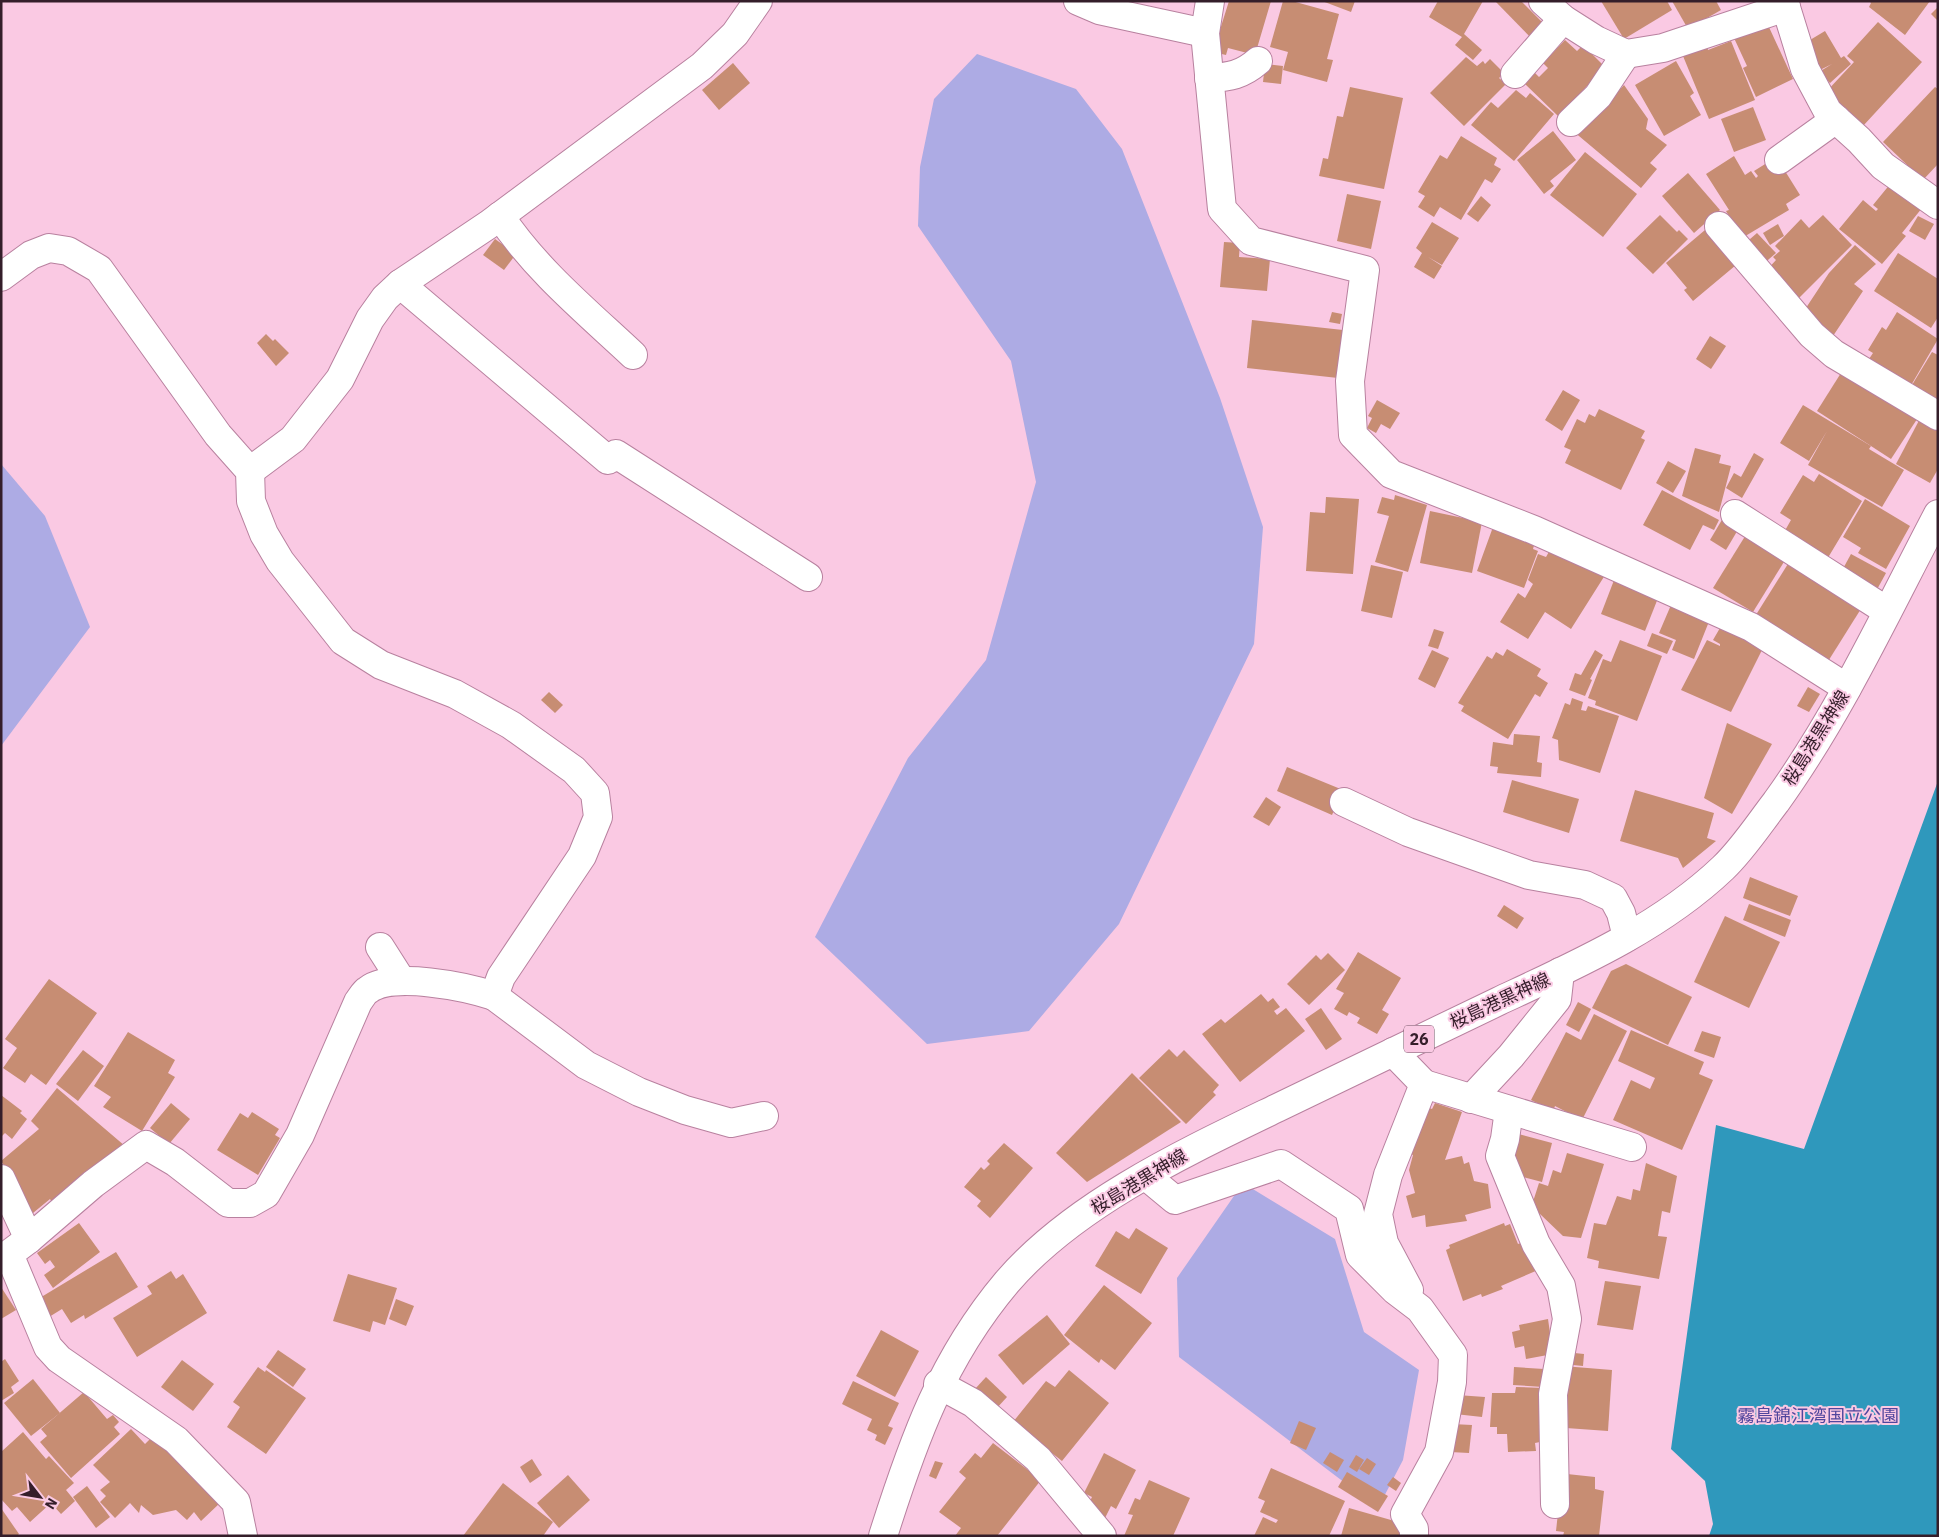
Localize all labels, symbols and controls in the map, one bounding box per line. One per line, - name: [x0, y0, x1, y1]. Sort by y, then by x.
- street label: 桜島港黒神線: [1777, 686, 1854, 790]
- street label: 桜島港黒神線: [1446, 967, 1554, 1034]
- road number: 26: [1404, 1026, 1434, 1052]
- street label: 桜島港黒神線: [1087, 1144, 1191, 1219]
- park label: 霧島錦江湾国立公園: [1737, 1404, 1899, 1427]
- north arrow: [15, 1472, 65, 1522]
- text: N: [41, 1495, 61, 1513]

